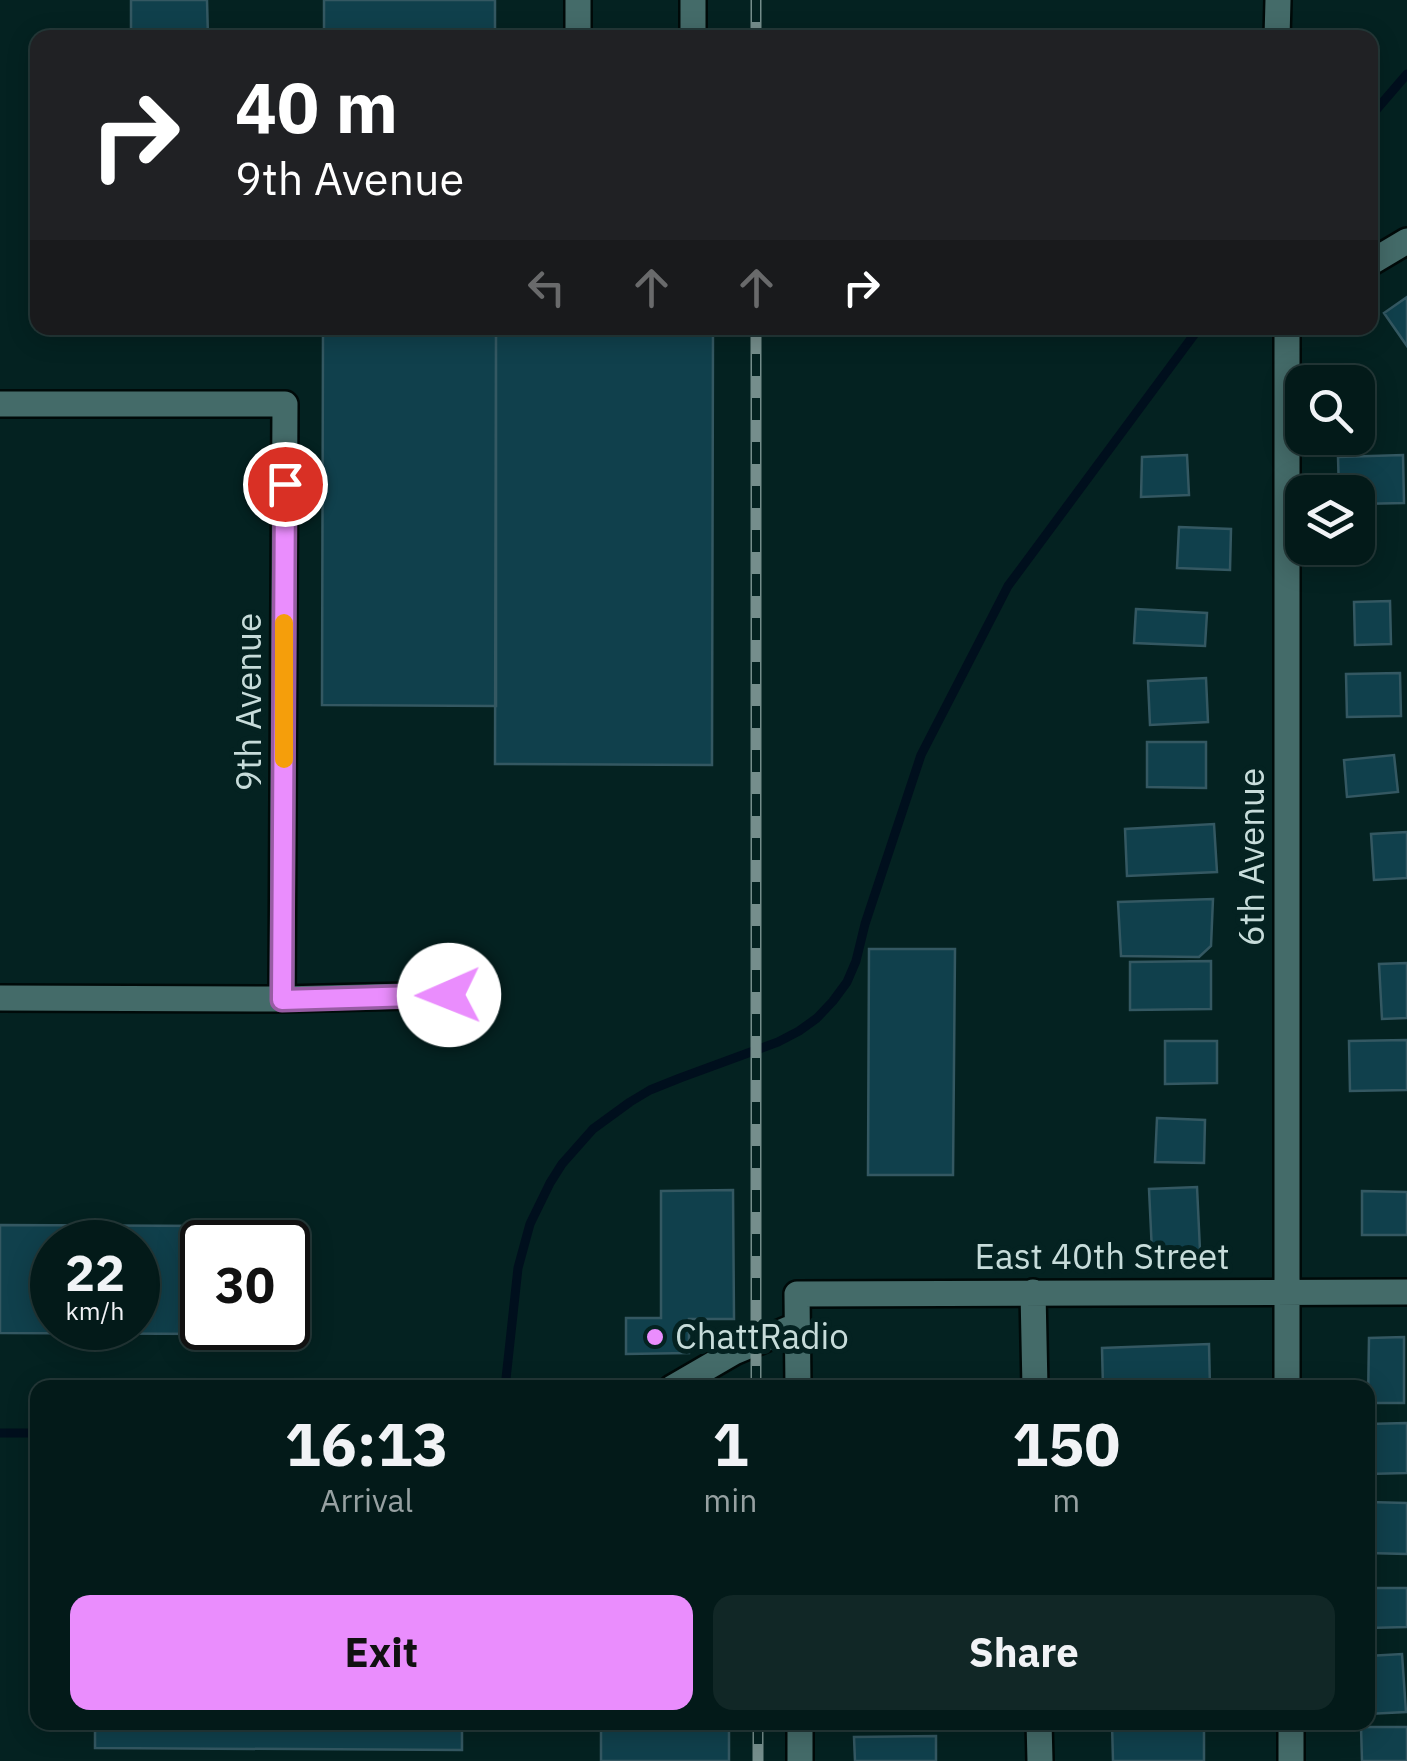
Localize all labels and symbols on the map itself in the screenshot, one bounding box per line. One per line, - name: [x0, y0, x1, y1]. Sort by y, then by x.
- pin: [243, 442, 328, 527]
- street label: 9th Avenue: [225, 613, 271, 791]
- street label: 6th Avenue: [1228, 768, 1274, 946]
- position arrow: [397, 943, 501, 1047]
- speed limit sign: 30: [180, 1220, 310, 1350]
- street label: East 40th Street: [975, 1233, 1229, 1279]
- place label: ChattRadio: [675, 1313, 849, 1359]
- marker: ChattRadio: [644, 1326, 666, 1348]

